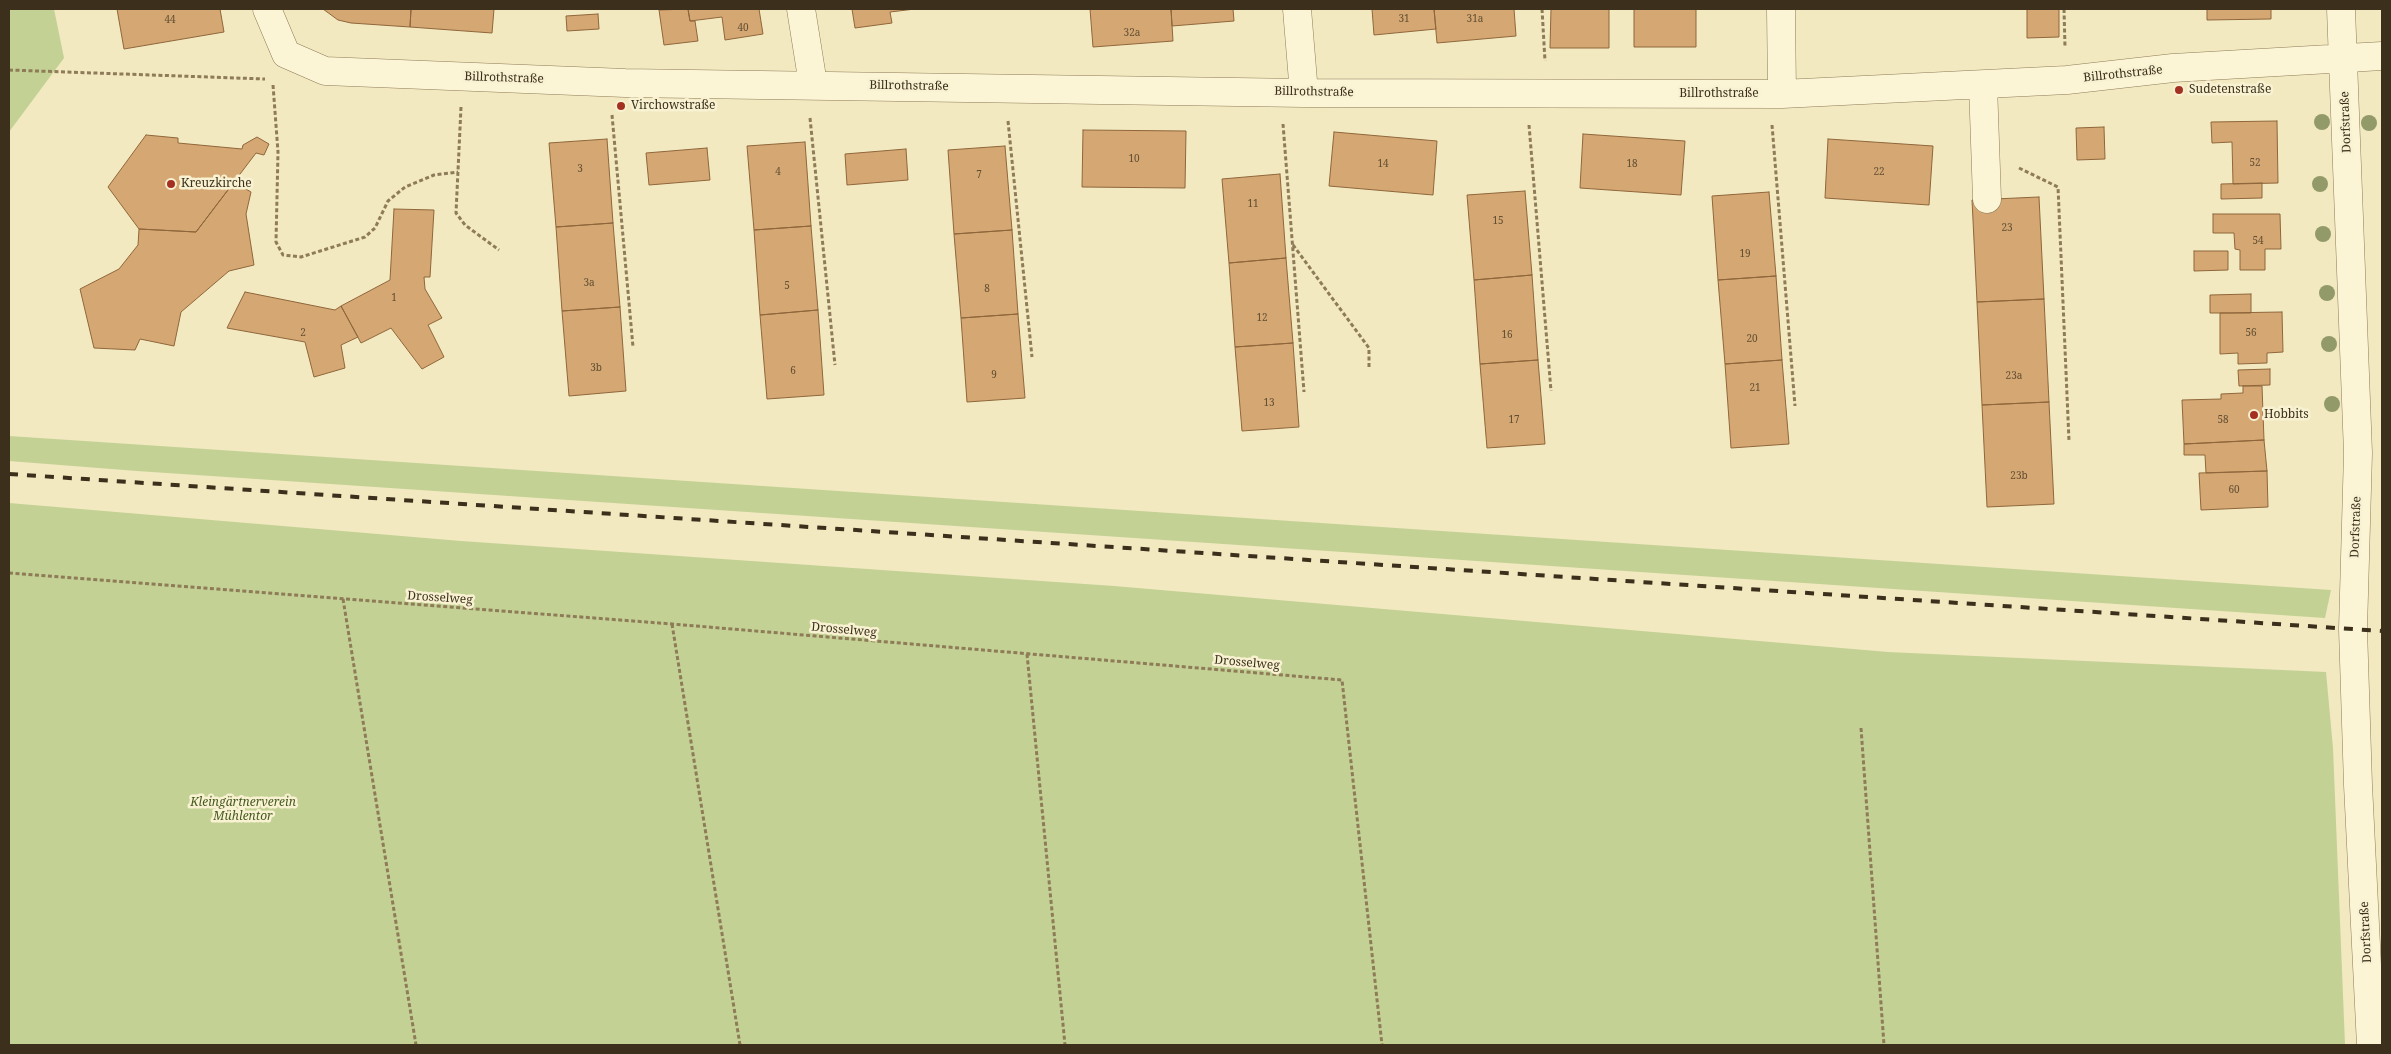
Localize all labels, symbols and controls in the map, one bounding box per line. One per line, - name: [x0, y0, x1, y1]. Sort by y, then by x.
- house number: 31: [1398, 13, 1410, 25]
- house number: 31a: [1467, 13, 1483, 25]
- house number: 44: [164, 14, 176, 26]
- house number: 40: [737, 22, 749, 34]
- house number: 32a: [1124, 27, 1140, 39]
- street label: Billrothstraße: [2083, 63, 2163, 85]
- street label: Billrothstraße: [464, 69, 544, 87]
- street label: Billrothstraße: [869, 78, 949, 94]
- place label: Sudetenstraße: [2189, 83, 2271, 97]
- street label: Billrothstraße: [1274, 84, 1354, 100]
- marker: Sudetenstraße: [2173, 84, 2185, 96]
- street label: Billrothstraße: [1679, 87, 1759, 101]
- street label: Dorfstraße: [2338, 91, 2354, 153]
- place label: Virchowstraße: [631, 99, 715, 113]
- marker: Virchowstraße: [615, 100, 627, 112]
- house number: 10: [1128, 153, 1140, 165]
- house number: 52: [2249, 157, 2261, 169]
- house number: 14: [1377, 158, 1389, 170]
- house number: 18: [1626, 158, 1638, 170]
- house number: 3: [577, 163, 583, 175]
- house number: 4: [775, 166, 781, 178]
- house number: 22: [1873, 166, 1885, 178]
- house number: 7: [976, 169, 982, 181]
- place label: Kreuzkirche: [181, 177, 252, 191]
- marker: Kreuzkirche: [165, 178, 177, 190]
- house number: 11: [1247, 198, 1259, 210]
- house number: 15: [1492, 215, 1504, 227]
- house number: 23: [2001, 222, 2013, 234]
- house number: 54: [2252, 235, 2264, 247]
- house number: 19: [1739, 248, 1751, 260]
- house number: 3a: [583, 277, 595, 289]
- house number: 5: [784, 280, 790, 292]
- house number: 8: [984, 283, 990, 295]
- house number: 1: [391, 292, 397, 304]
- house number: 12: [1256, 312, 1268, 324]
- house number: 2: [300, 327, 306, 339]
- house number: 56: [2245, 327, 2257, 339]
- house number: 16: [1501, 329, 1513, 341]
- house number: 20: [1746, 333, 1758, 345]
- house number: 3b: [590, 362, 602, 374]
- house number: 6: [790, 365, 796, 377]
- house number: 9: [991, 369, 997, 381]
- house number: 23a: [2006, 370, 2022, 382]
- house number: 21: [1749, 382, 1761, 394]
- house number: 13: [1263, 397, 1275, 409]
- place label: Hobbits: [2264, 408, 2309, 422]
- marker: Hobbits: [2248, 409, 2260, 421]
- house number: 17: [1508, 414, 1520, 426]
- house number: 58: [2217, 414, 2229, 426]
- house number: 23b: [2010, 470, 2028, 482]
- house number: 60: [2228, 484, 2240, 496]
- street label: Dorfstraße: [2348, 496, 2364, 558]
- street label: Drosselweg: [407, 589, 473, 607]
- street label: Drosselweg: [811, 620, 877, 640]
- street label: Drosselweg: [1214, 653, 1280, 673]
- park label: Kleingärtnerverein Mühlentor: [190, 796, 296, 824]
- street label: Dorfstraße: [2357, 901, 2375, 963]

